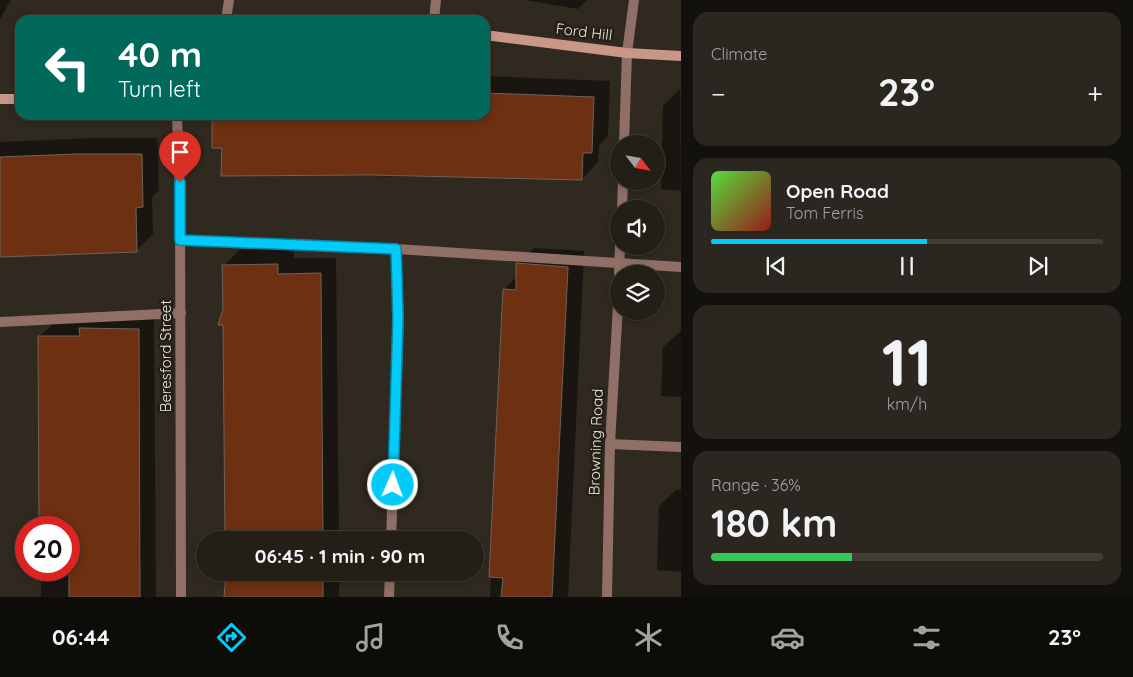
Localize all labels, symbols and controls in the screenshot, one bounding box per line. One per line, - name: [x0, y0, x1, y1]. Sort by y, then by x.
- street label: Ford Hill: [555, 19, 613, 44]
- text: 40 m: [118, 32, 202, 76]
- icon: left: [35, 35, 100, 100]
- text: Climate: [711, 44, 767, 64]
- text: 23°: [878, 68, 935, 116]
- text: Turn left: [118, 75, 201, 103]
- text: −: [711, 76, 726, 111]
- text: +: [1087, 76, 1103, 111]
- pin: [159, 131, 201, 182]
- north arrow: [610, 135, 665, 190]
- map controls: [610, 135, 665, 320]
- icon: arrive: [166, 138, 194, 166]
- text: Open Road: [786, 179, 889, 203]
- button: sound: [610, 200, 665, 255]
- text: Tom Ferris: [786, 203, 863, 223]
- icon: previous: [762, 252, 790, 280]
- icon: pause: [893, 252, 921, 280]
- icon: next: [1024, 252, 1052, 280]
- button: layers: [610, 265, 665, 320]
- street label: Beresford Street: [156, 300, 175, 412]
- text: 11: [882, 321, 932, 402]
- street label: Browning Road: [584, 388, 607, 496]
- text: km/h: [887, 394, 927, 414]
- position arrow: [366, 458, 418, 510]
- text: Range · 36%: [711, 475, 801, 495]
- text: 180 km: [711, 499, 837, 547]
- speed limit sign: 20: [15, 516, 80, 581]
- text: 06:45 · 1 min · 90 m: [255, 544, 425, 568]
- icon: directions: [214, 620, 249, 655]
- icon: music: [353, 620, 388, 655]
- icon: phone: [492, 620, 527, 655]
- icon: climate: [631, 620, 666, 655]
- icon: car: [770, 620, 805, 655]
- icon: filters: [909, 620, 944, 655]
- text: 06:44: [52, 623, 110, 651]
- text: 23°: [1048, 623, 1081, 651]

